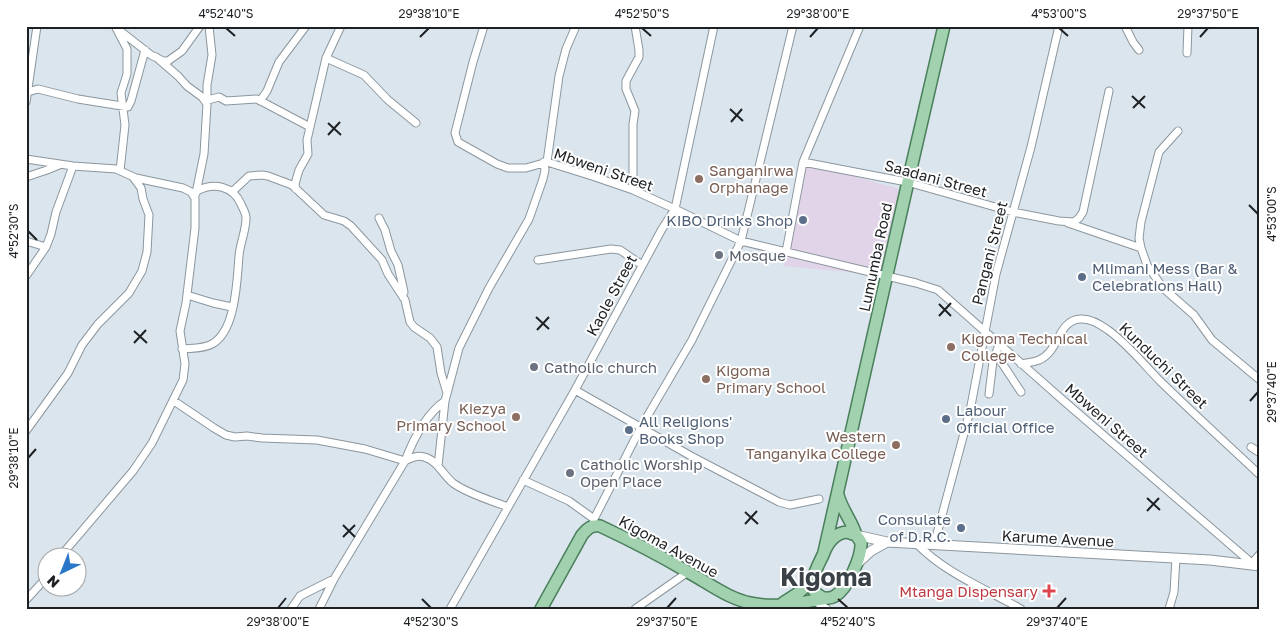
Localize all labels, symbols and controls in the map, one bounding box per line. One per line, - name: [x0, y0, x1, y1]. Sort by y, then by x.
- text: 4°52'40"S: [198, 6, 254, 21]
- text: 29°38'10"E: [398, 6, 460, 21]
- text: 4°52'50"S: [615, 6, 670, 21]
- text: 29°38'00"E: [787, 6, 849, 21]
- text: 4°53'00"S: [1031, 6, 1087, 21]
- text: 29°37'50"E: [1177, 6, 1239, 21]
- street label: Mbweni Street: [552, 144, 656, 194]
- street label: Saadani Street: [883, 156, 989, 200]
- place label: Sanganirwa Orphanage: [709, 161, 794, 196]
- marker: Sanganirwa Orphanage: [693, 173, 705, 185]
- text: 4°53'00"S: [1264, 186, 1279, 242]
- street label: Pangani Street: [967, 199, 1011, 307]
- street label: Lumumba Road: [855, 201, 895, 313]
- text: 4°52'30"S: [6, 203, 21, 258]
- place label: KIBO Drinks Shop: [666, 211, 793, 229]
- marker: KIBO Drinks Shop: [797, 214, 809, 226]
- place label: Mosque: [729, 246, 786, 264]
- marker: Mosque: [713, 249, 725, 261]
- street label: Kaole Street: [582, 251, 640, 339]
- place label: Mlimani Mess (Bar & Celebrations Hall): [1092, 259, 1238, 294]
- marker: Mlimani Mess (Bar & Celebrations Hall): [1076, 271, 1088, 283]
- street label: Kunduchi Street: [1116, 318, 1212, 412]
- place label: Kigoma Technical College: [961, 329, 1088, 364]
- marker: Kigoma Technical College: [945, 341, 957, 353]
- place label: Catholic church: [544, 358, 657, 376]
- marker: Catholic church: [528, 361, 540, 373]
- place label: Kigoma Primary School: [716, 361, 826, 396]
- text: 29°37'40"E: [1264, 361, 1279, 423]
- marker: Kigoma Primary School: [700, 373, 712, 385]
- street label: Mbweni Street: [1062, 379, 1152, 461]
- place label: Kiezya Primary School: [396, 399, 506, 434]
- place label: Labour Official Office: [956, 401, 1055, 436]
- marker: Kiezya Primary School: [510, 411, 522, 423]
- place label: All Religions' Books Shop: [639, 412, 732, 447]
- marker: Labour Official Office: [940, 413, 952, 425]
- marker: All Religions' Books Shop: [623, 424, 635, 436]
- text: 29°38'10"E: [6, 427, 21, 489]
- place label: Western Tanganyika College: [745, 427, 886, 462]
- marker: Western Tanganyika College: [890, 439, 902, 451]
- place label: Catholic Worship Open Place: [580, 455, 703, 490]
- marker: Catholic Worship Open Place: [564, 467, 576, 479]
- place label: Consulate of D.R.C.: [878, 510, 951, 545]
- street label: Kigoma Avenue: [616, 511, 722, 581]
- marker: Consulate of D.R.C.: [955, 522, 967, 534]
- street label: Karume Avenue: [1001, 526, 1115, 550]
- north arrow: [38, 548, 88, 598]
- district label: Kigoma: [780, 561, 872, 592]
- text: N: [43, 572, 62, 592]
- place label: Mtanga Dispensary: [899, 582, 1039, 600]
- marker: Mtanga Dispensary: [1042, 584, 1056, 598]
- text: 29°38'00"E: [247, 614, 309, 629]
- text: 4°52'30"S: [404, 614, 459, 629]
- text: 29°37'50"E: [636, 614, 698, 629]
- text: 4°52'40"S: [820, 614, 876, 629]
- text: 29°37'40"E: [1026, 614, 1088, 629]

